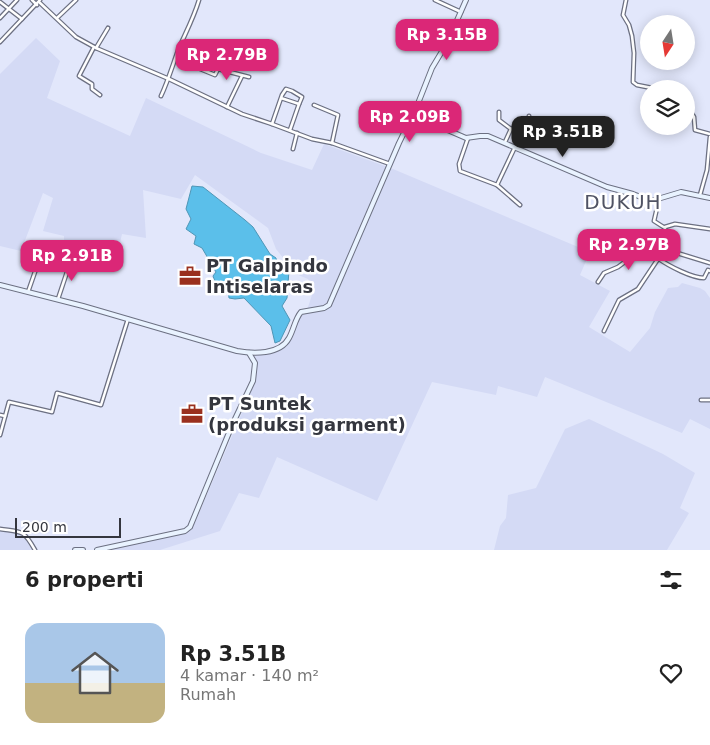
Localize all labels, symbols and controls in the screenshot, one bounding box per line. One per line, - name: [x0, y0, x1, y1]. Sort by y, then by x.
- north arrow: [640, 15, 695, 70]
- map controls: [640, 15, 695, 135]
- pin: Rp 3.15B: [395, 18, 499, 61]
- text: Rp 3.15B: [406, 25, 488, 44]
- pin: Rp 2.79B: [175, 38, 279, 81]
- text: Rp 2.79B: [186, 45, 268, 64]
- button: layers: [640, 80, 695, 135]
- pin: Rp 2.09B: [358, 100, 462, 143]
- text: Rp 2.09B: [369, 107, 451, 126]
- pin: Rp 3.51B: [511, 116, 615, 158]
- text: Rp 3.51B: [522, 122, 604, 141]
- district label: DUKUH: [584, 190, 662, 214]
- pin: Rp 2.97B: [577, 228, 681, 271]
- text: Rp 2.97B: [588, 235, 670, 254]
- pin: Rp 2.91B: [20, 240, 124, 282]
- text: Rp 2.91B: [31, 246, 113, 265]
- place label: PT Galpindo Intiselaras: [206, 255, 328, 297]
- office icon: PT Galpindo Intiselaras: [177, 263, 203, 289]
- place label: PT Suntek (produksi garment): [208, 393, 406, 435]
- office icon: PT Suntek (produksi garment): [179, 401, 205, 427]
- scale bar: [15, 515, 121, 538]
- text: 200 m: [22, 519, 67, 535]
- icon: filters: [657, 566, 685, 594]
- text: 6 properti: [25, 568, 144, 592]
- text: Rp 3.51B: [180, 642, 286, 666]
- icon: home: [65, 643, 125, 703]
- icon: heart: [657, 659, 685, 687]
- text: 4 kamar · 140 m²: [180, 666, 319, 685]
- text: Rumah: [180, 685, 236, 704]

